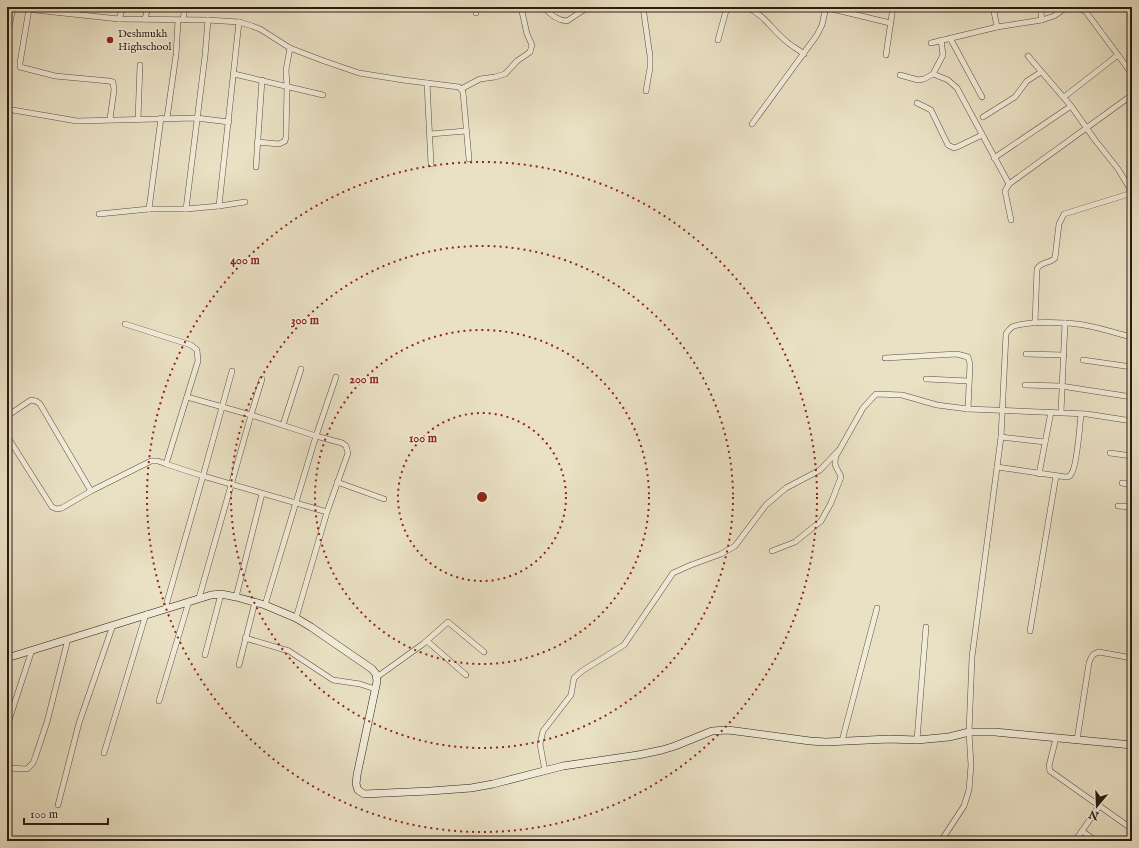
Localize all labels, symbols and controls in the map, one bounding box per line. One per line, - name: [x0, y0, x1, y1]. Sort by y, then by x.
- place label: Deshmukh Highschool: [118, 27, 171, 54]
- marker: Deshmukh Highschool: [105, 35, 115, 45]
- text: 400 m: [230, 253, 261, 268]
- text: 300 m: [291, 313, 320, 328]
- text: 200 m: [349, 372, 379, 387]
- text: 100 m: [409, 431, 438, 446]
- centre of rings: [475, 490, 489, 504]
- north arrow: [1077, 786, 1117, 826]
- scale bar: [24, 800, 108, 826]
- text: N: [1087, 806, 1102, 823]
- text: 100 m: [30, 807, 58, 822]

